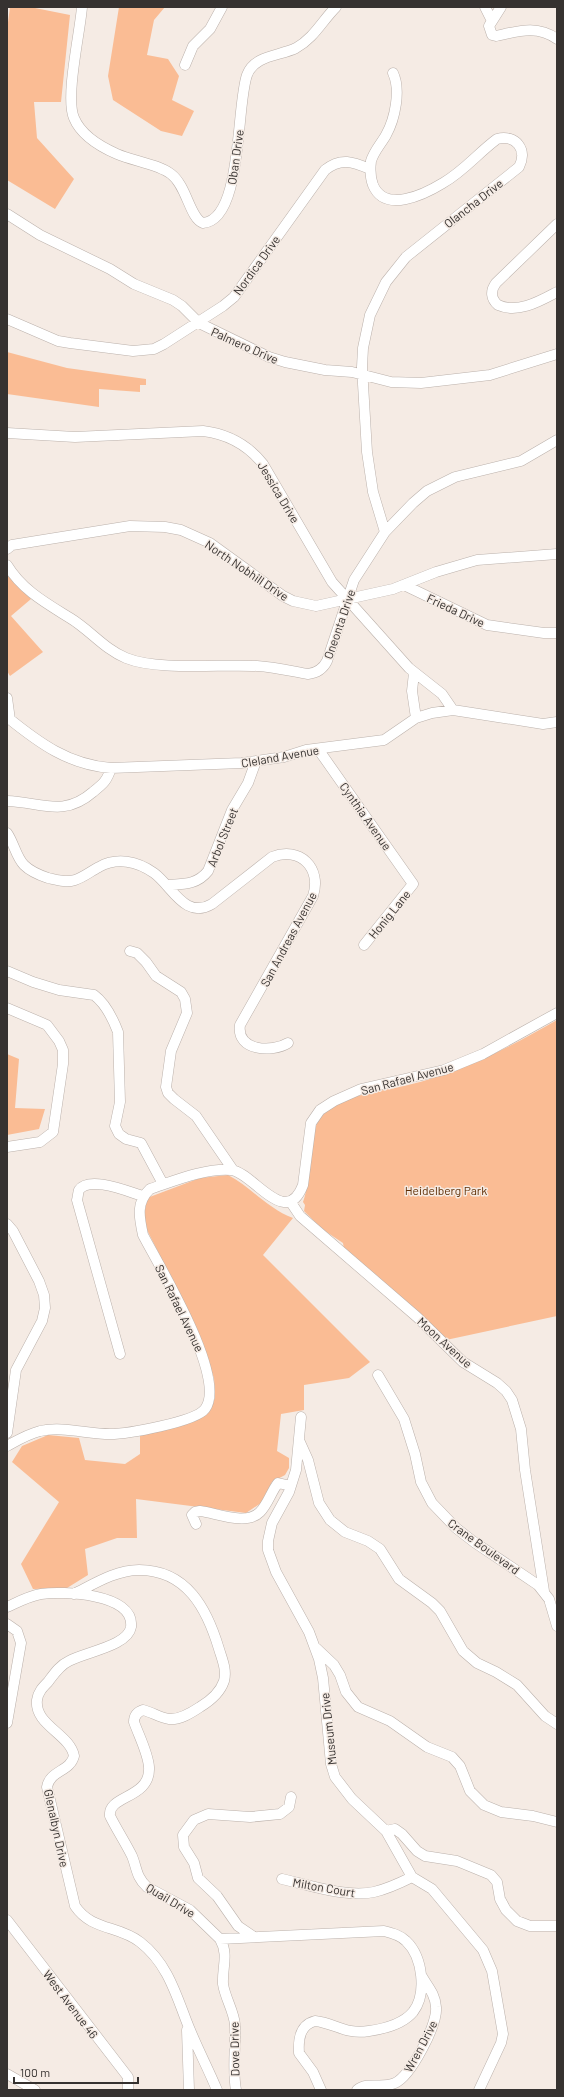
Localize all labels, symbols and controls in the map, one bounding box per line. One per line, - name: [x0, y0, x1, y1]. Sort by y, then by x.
- street label: Oban Drive: [224, 128, 246, 186]
- street label: Olancha Drive: [441, 176, 505, 230]
- street label: Nordica Drive: [230, 233, 282, 297]
- street label: Palmero Drive: [209, 324, 281, 366]
- street label: Jessica Drive: [255, 459, 303, 525]
- street label: North Nobhill Drive: [203, 537, 291, 603]
- street label: Oneonta Drive: [321, 587, 357, 661]
- street label: Frieda Drive: [425, 590, 487, 630]
- street label: Cleland Avenue: [240, 742, 320, 770]
- street label: Cynthia Avenue: [337, 779, 395, 853]
- street label: Arbol Street: [204, 805, 240, 869]
- street label: Honig Lane: [365, 887, 413, 941]
- street label: San Andreas Avenue: [257, 889, 319, 989]
- street label: San Rafael Avenue: [359, 1059, 455, 1097]
- park label: Heidelberg Park: [405, 1183, 487, 1197]
- street label: San Rafael Avenue: [153, 1262, 207, 1354]
- street label: Moon Avenue: [415, 1314, 475, 1370]
- street label: Crane Boulevard: [446, 1515, 522, 1577]
- street label: Museum Drive: [317, 1692, 339, 1766]
- street label: Glenalbyn Drive: [42, 1788, 72, 1868]
- street label: Milton Court: [292, 1875, 356, 1899]
- street label: Quail Drive: [144, 1880, 198, 1920]
- street label: West Avenue 46: [41, 1967, 101, 2041]
- street label: Wren Drive: [400, 2018, 440, 2074]
- street label: Dove Drive: [227, 2022, 241, 2076]
- scale bar: [14, 2059, 138, 2085]
- text: 100 m: [20, 2065, 50, 2079]

